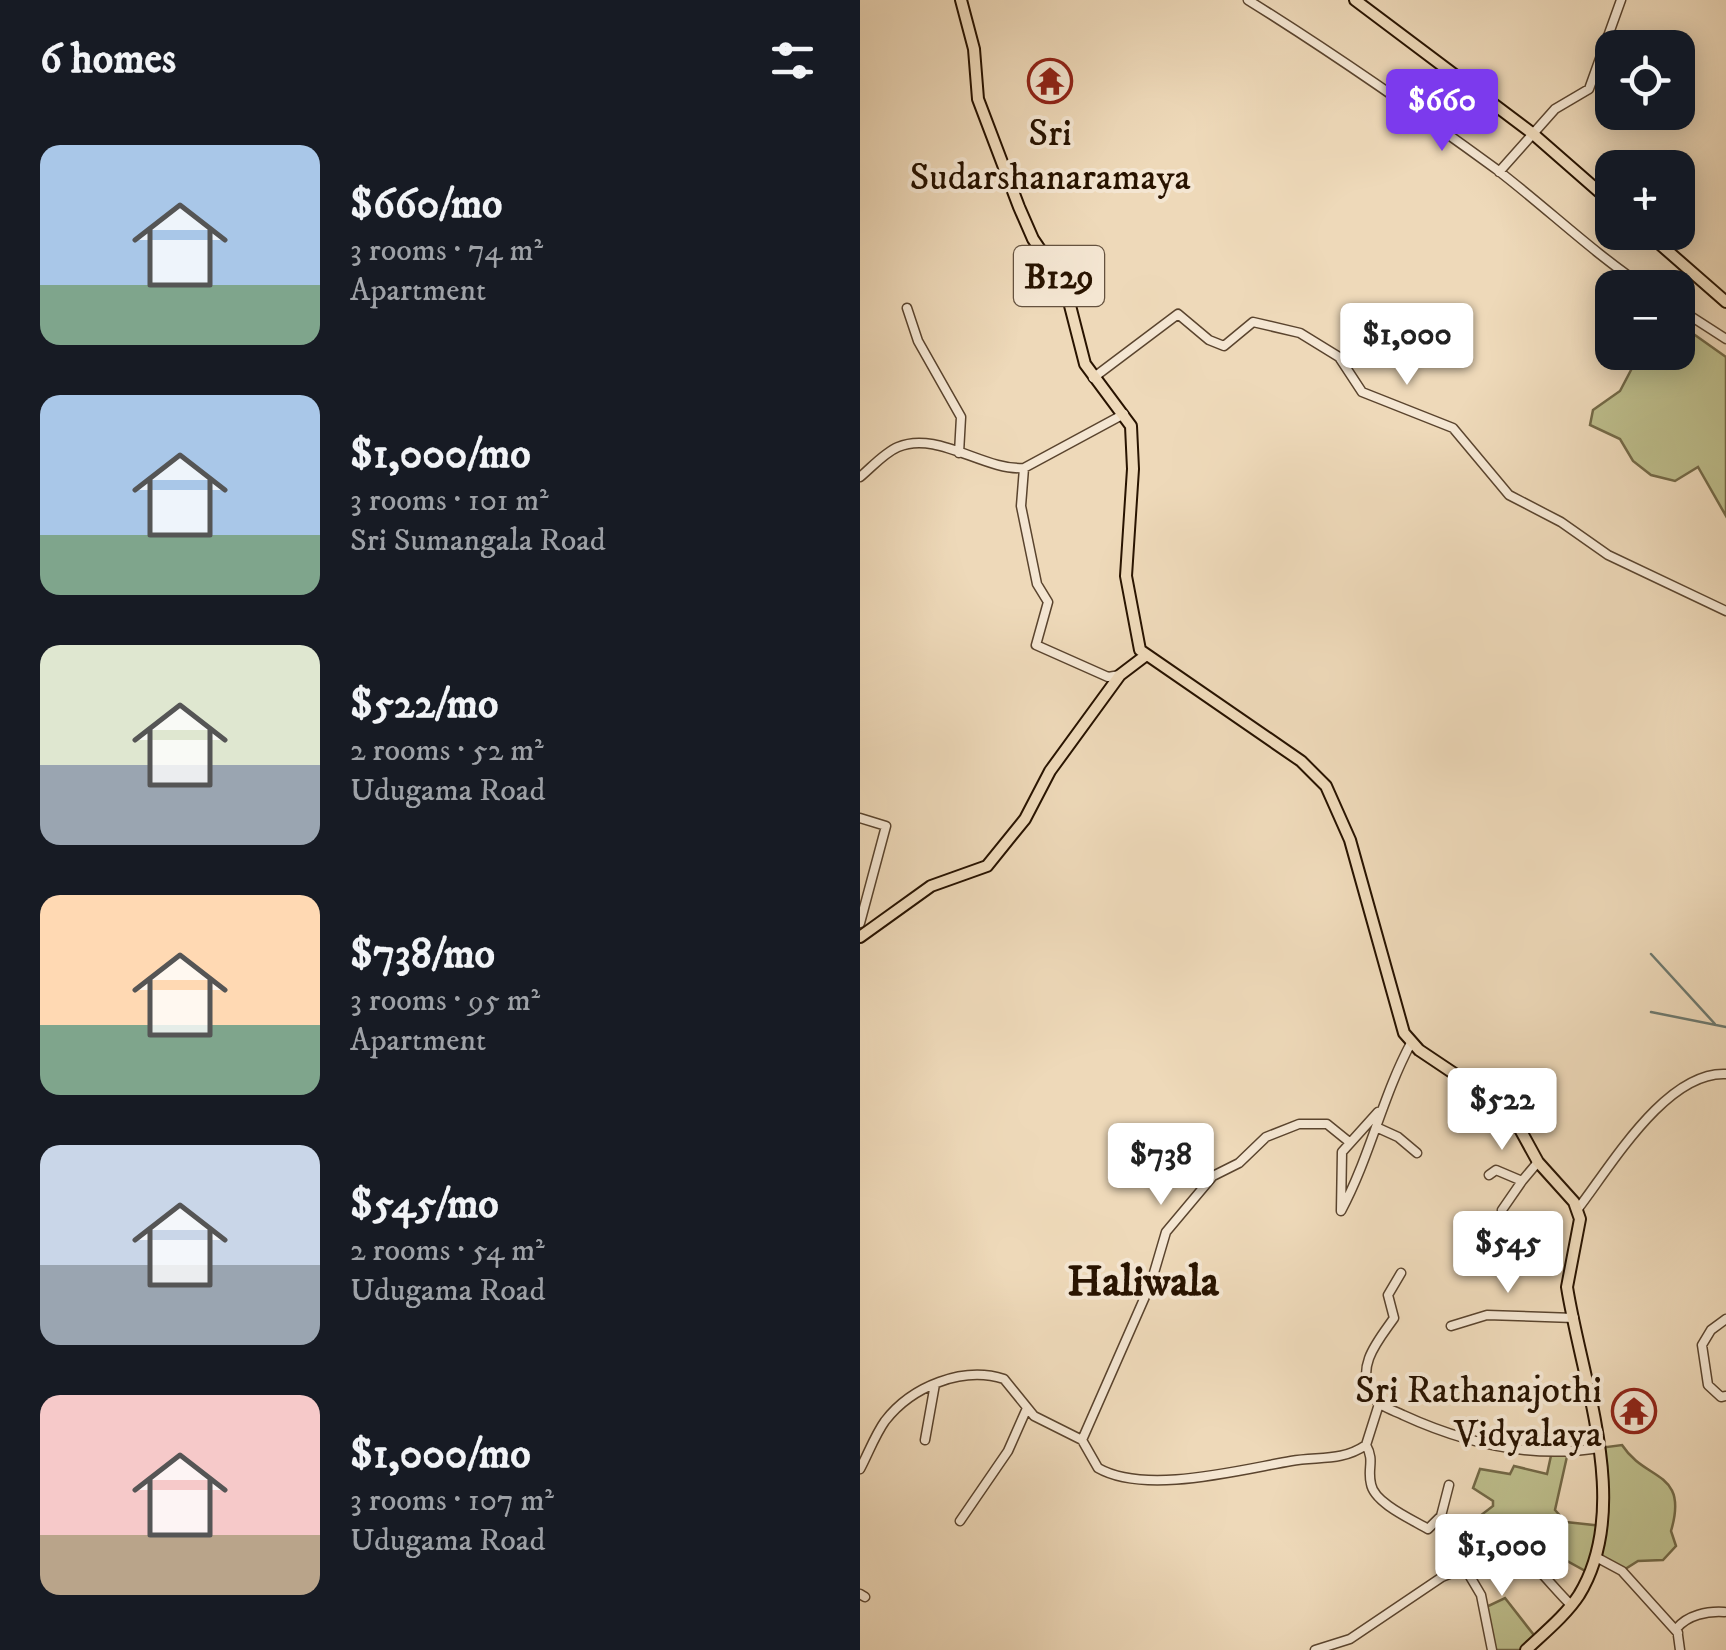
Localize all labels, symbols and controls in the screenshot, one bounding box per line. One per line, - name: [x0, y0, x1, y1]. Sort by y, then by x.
- map controls: [1595, 30, 1695, 370]
- button: locate: [1595, 30, 1695, 130]
- icon: filters: [765, 33, 820, 88]
- text: 6 homes: [40, 34, 176, 86]
- temple icon: Sri Sudarshanaramaya: [1027, 58, 1073, 104]
- pin: $660: [1383, 69, 1501, 154]
- text: $660: [1408, 81, 1476, 121]
- place label: Sri Sudarshanaramaya: [909, 110, 1191, 202]
- button: +: [1595, 150, 1695, 250]
- text: $660/mo: [350, 179, 503, 231]
- icon: home: [120, 185, 240, 305]
- text: 3 rooms · 74 m²: [350, 231, 543, 271]
- road number: B129: [1014, 246, 1104, 306]
- button: −: [1595, 270, 1695, 370]
- text: Apartment: [350, 271, 486, 311]
- pin: $1,000: [1326, 303, 1488, 388]
- text: $1,000: [1362, 315, 1452, 355]
- text: $1,000/mo: [350, 429, 531, 481]
- icon: home: [120, 435, 240, 555]
- text: 3 rooms · 101 m²: [350, 481, 549, 521]
- text: Sri Sumangala Road: [350, 521, 606, 561]
- text: $522/mo: [350, 679, 498, 731]
- icon: home: [120, 685, 240, 805]
- text: 2 rooms · 52 m²: [350, 731, 544, 771]
- text: Udugama Road: [350, 771, 545, 811]
- text: $738/mo: [350, 929, 495, 981]
- icon: home: [120, 935, 240, 1055]
- text: 3 rooms · 95 m²: [350, 981, 540, 1021]
- text: Apartment: [350, 1021, 486, 1061]
- pin: $522: [1443, 1068, 1561, 1153]
- text: $522: [1470, 1080, 1534, 1120]
- pin: $738: [1102, 1123, 1220, 1208]
- text: $738: [1130, 1135, 1192, 1175]
- text: $545/mo: [350, 1179, 499, 1231]
- icon: home: [120, 1185, 240, 1305]
- pin: $545: [1449, 1211, 1567, 1296]
- text: $545: [1475, 1223, 1541, 1263]
- text: 2 rooms · 54 m²: [350, 1231, 545, 1271]
- district label: Haliwala: [1067, 1257, 1220, 1309]
- text: Udugama Road: [350, 1271, 545, 1311]
- place label: Sri Rathanajothi Vidyalaya: [1355, 1367, 1602, 1459]
- temple icon: Sri Rathanajothi Vidyalaya: [1611, 1388, 1657, 1434]
- text: $1,000/mo: [350, 1429, 531, 1481]
- icon: home: [120, 1435, 240, 1555]
- text: 3 rooms · 107 m²: [350, 1481, 554, 1521]
- pin: $1,000: [1421, 1514, 1583, 1599]
- text: Udugama Road: [350, 1521, 545, 1561]
- text: $1,000: [1457, 1526, 1547, 1566]

